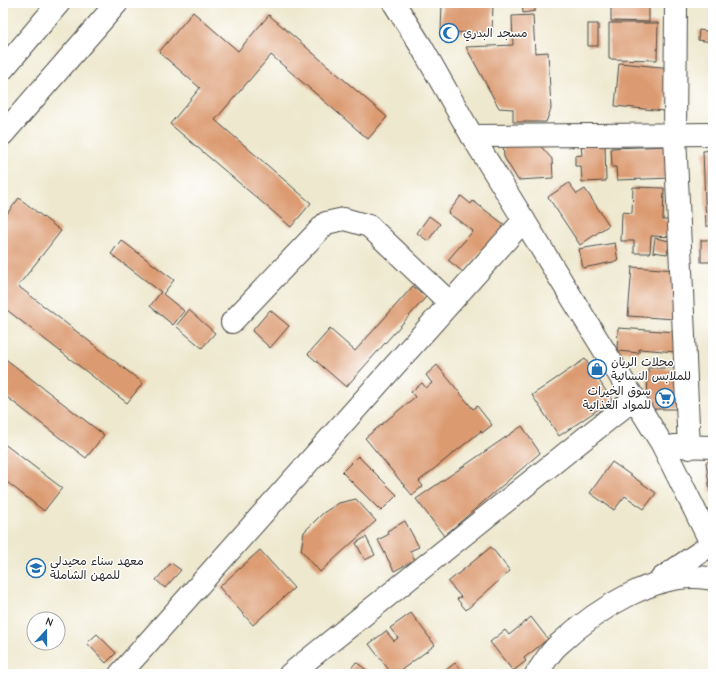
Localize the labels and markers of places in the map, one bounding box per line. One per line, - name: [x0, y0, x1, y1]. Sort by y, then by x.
- mosque icon: مسجد البدري: [438, 22, 460, 44]
- place label: مسجد البدري: [463, 26, 528, 42]
- place label: محلات الريان للملابس النسائية: [611, 355, 691, 384]
- shop icon: محلات الريان للملابس النسائية: [586, 358, 608, 380]
- place label: سوق الخيرات للمواد الغذائية: [583, 384, 651, 412]
- supermarket icon: سوق الخيرات للمواد الغذائية: [654, 387, 676, 409]
- place label: معهد سناء محيدلي للمهن الشاملة: [50, 554, 144, 582]
- school or university icon: معهد سناء محيدلي للمهن الشاملة: [25, 557, 47, 579]

